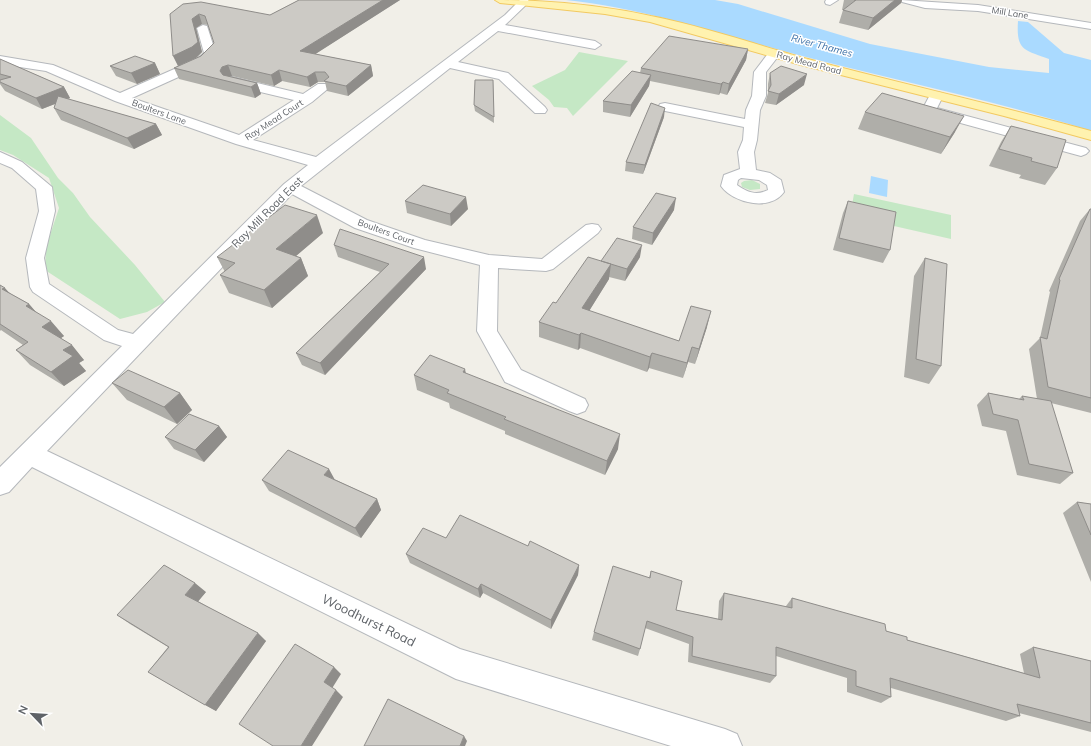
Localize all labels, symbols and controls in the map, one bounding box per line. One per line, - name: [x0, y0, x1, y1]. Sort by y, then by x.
- street label: Mill Lane: [991, 4, 1029, 21]
- water label: River Thames: [790, 31, 854, 60]
- street label: Ray Mead Road: [775, 49, 843, 77]
- street label: Boulters Lane: [130, 97, 188, 126]
- street label: Ray Mead Court: [243, 97, 305, 143]
- street label: Ray Mill Road East: [228, 173, 306, 251]
- street label: Boulters Court: [356, 216, 416, 247]
- street label: Woodhurst Road: [320, 590, 418, 650]
- north arrow: [12, 694, 52, 734]
- text: N: [15, 703, 31, 716]

